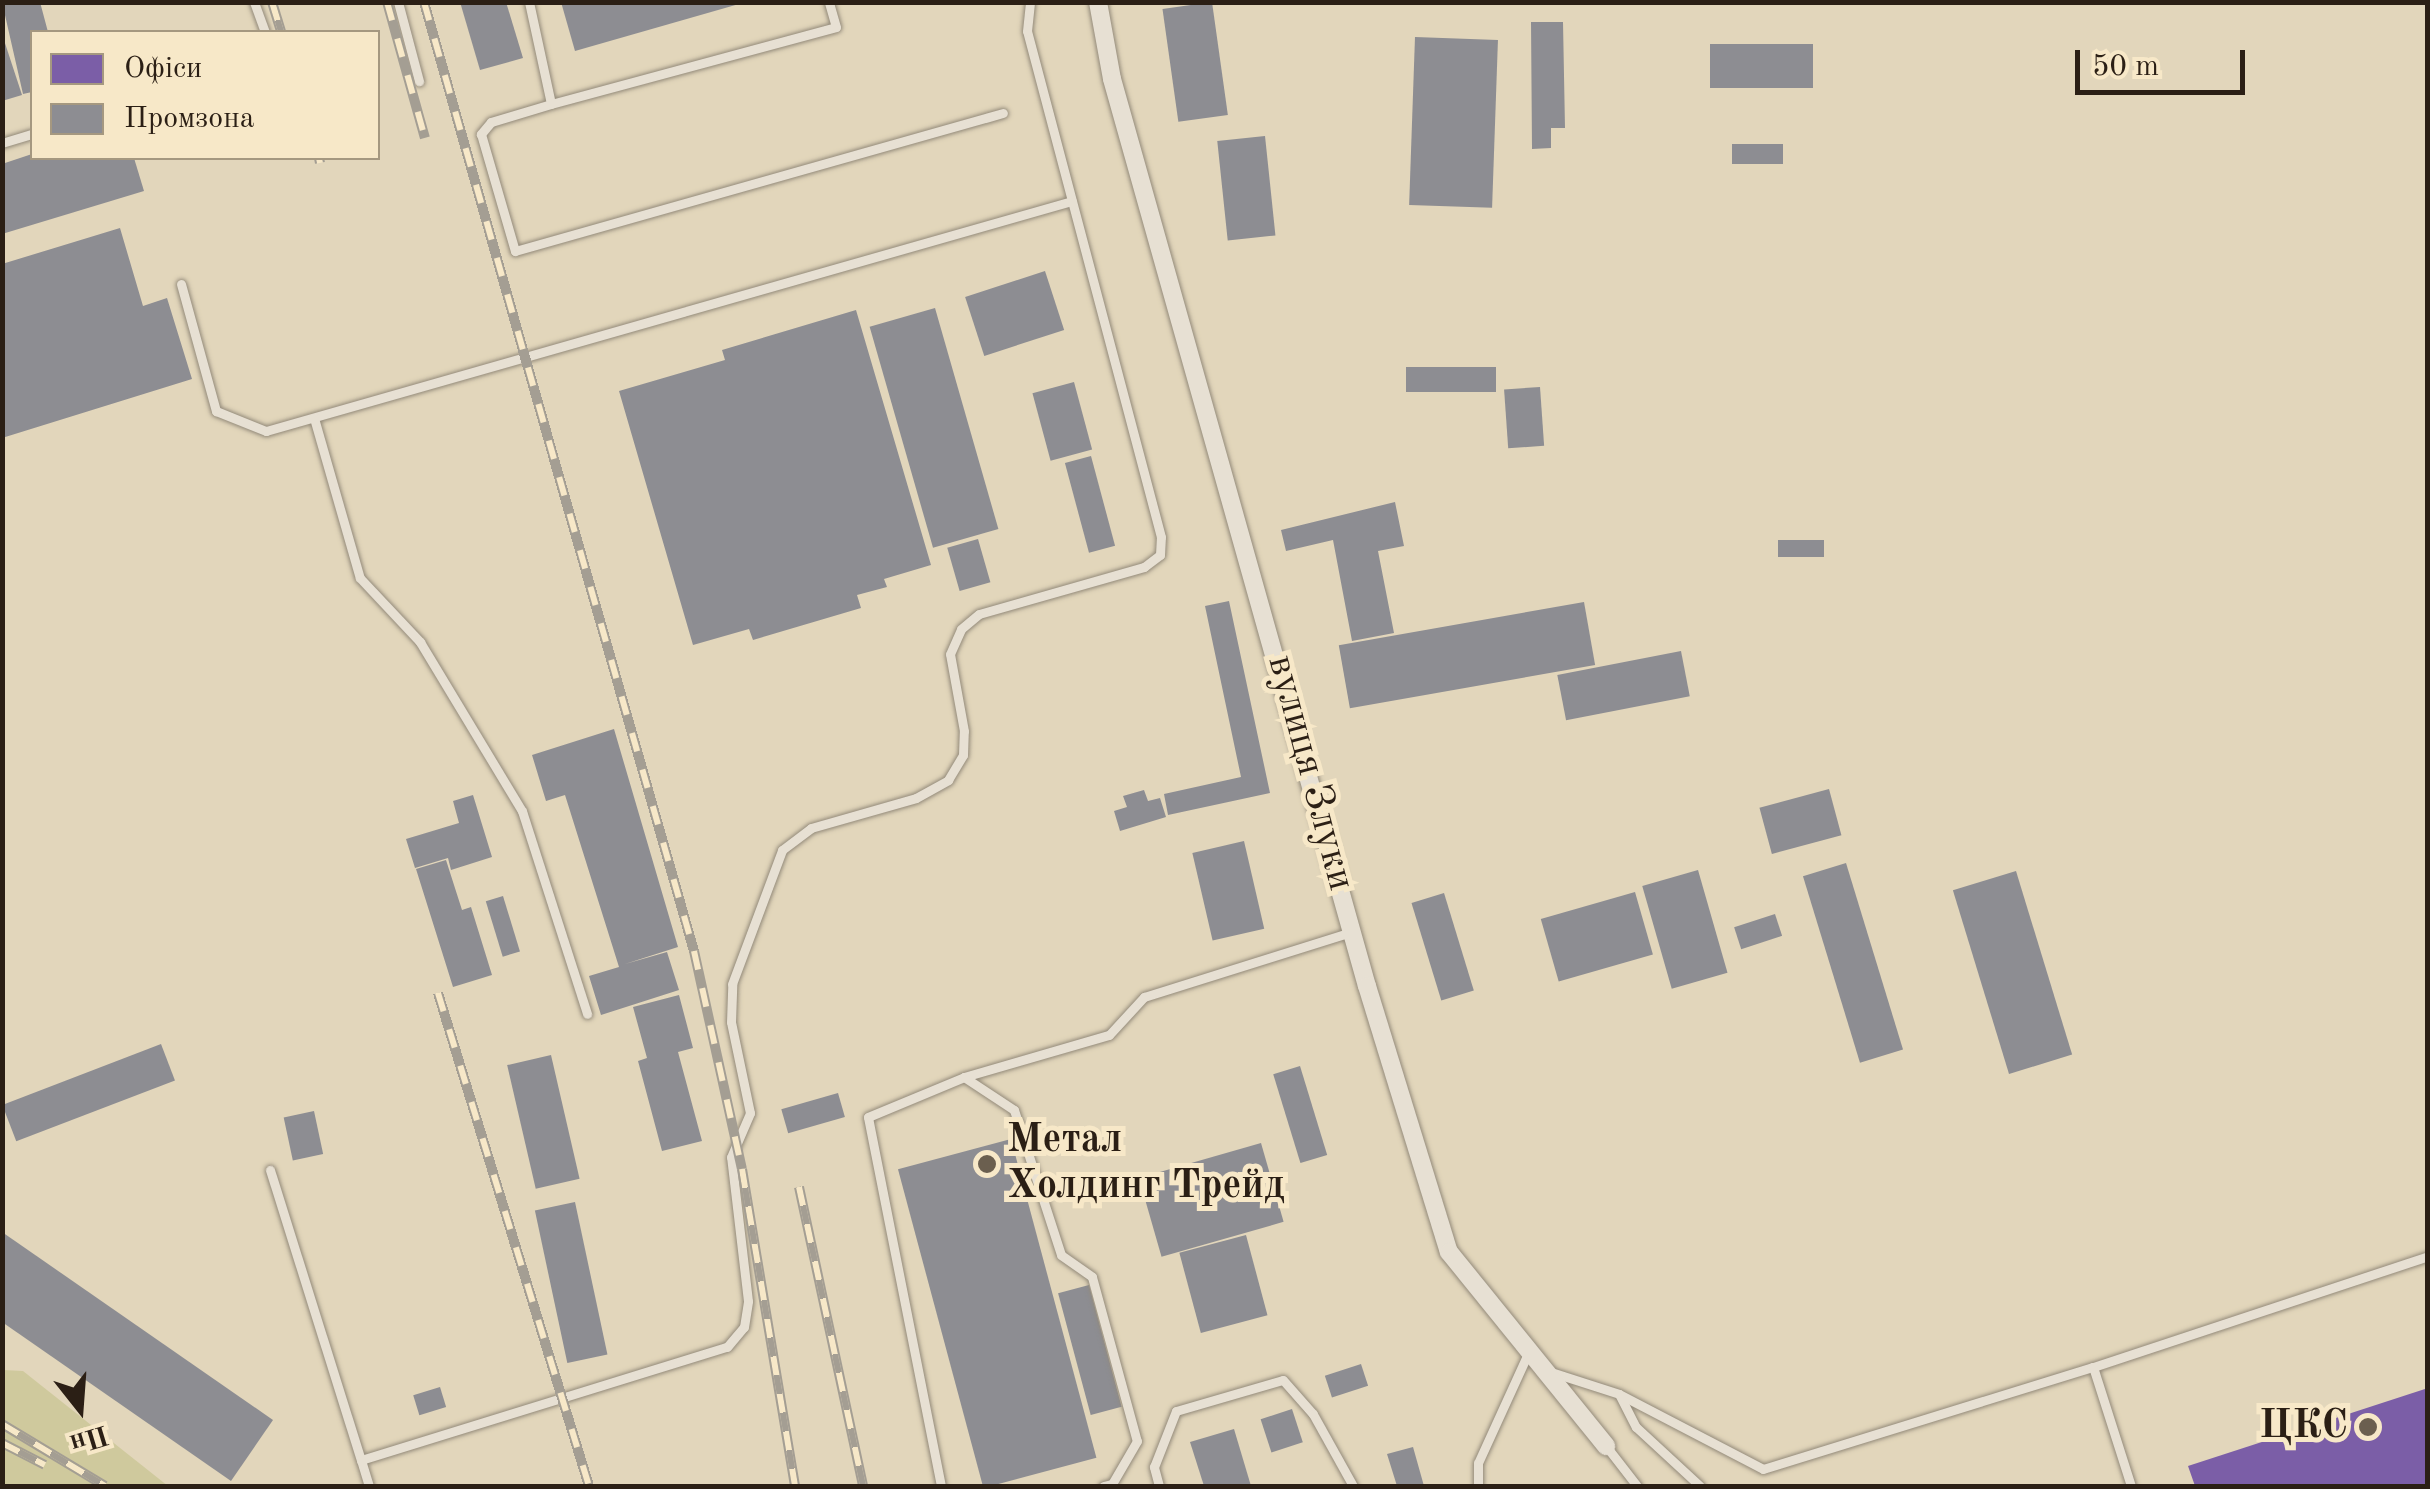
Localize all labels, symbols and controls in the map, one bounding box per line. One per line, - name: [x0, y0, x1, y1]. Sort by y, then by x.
- legend: [30, 30, 380, 160]
- scale bar: [2080, 30, 2250, 92]
- text: 50 m: [2092, 52, 2159, 82]
- text: Офіси: [124, 54, 202, 84]
- text: Промзона: [124, 104, 255, 134]
- street label: вулиця Злуки: [1256, 650, 1364, 896]
- place label: Метал Холдинг Трейд: [1007, 1117, 1285, 1211]
- marker: Метал Холдинг Трейд: [976, 1153, 998, 1175]
- north arrow: [30, 1359, 130, 1459]
- place label: ЦКС: [2259, 1403, 2348, 1451]
- marker: ЦКС: [2357, 1416, 2379, 1438]
- text: Пн: [66, 1419, 111, 1457]

